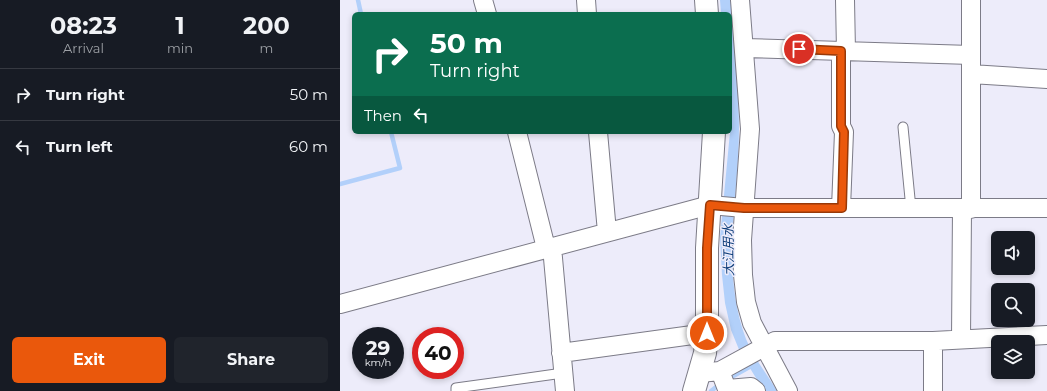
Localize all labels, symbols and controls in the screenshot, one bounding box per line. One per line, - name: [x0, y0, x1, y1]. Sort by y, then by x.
- text: 08:23: [50, 11, 117, 40]
- text: 1: [175, 11, 185, 40]
- text: 200: [243, 11, 290, 40]
- text: 50 m: [430, 26, 503, 60]
- icon: right: [364, 28, 416, 80]
- pin: [782, 32, 816, 66]
- icon: arrive: [788, 38, 810, 60]
- text: Arrival: [63, 40, 104, 56]
- text: min: [167, 40, 193, 56]
- text: m: [260, 40, 273, 56]
- text: Turn right: [430, 60, 520, 82]
- icon: right: [12, 84, 34, 106]
- text: Turn right: [46, 85, 125, 104]
- text: 50 m: [290, 85, 328, 104]
- icon: left: [410, 104, 432, 126]
- text: Then: [364, 106, 402, 125]
- icon: left: [12, 136, 34, 158]
- text: Turn left: [46, 137, 113, 156]
- text: 60 m: [289, 137, 328, 156]
- water label: 大江用水: [720, 222, 736, 276]
- map controls: [991, 231, 1035, 379]
- button: sound: [991, 231, 1035, 275]
- button: search: [991, 283, 1035, 327]
- position arrow: [686, 312, 728, 354]
- speed limit sign: 40: [412, 327, 464, 379]
- button: layers: [991, 335, 1035, 379]
- text: 29: [366, 336, 390, 360]
- button: Exit: [12, 337, 166, 383]
- button: Share: [174, 337, 328, 383]
- text: km/h: [365, 356, 391, 369]

